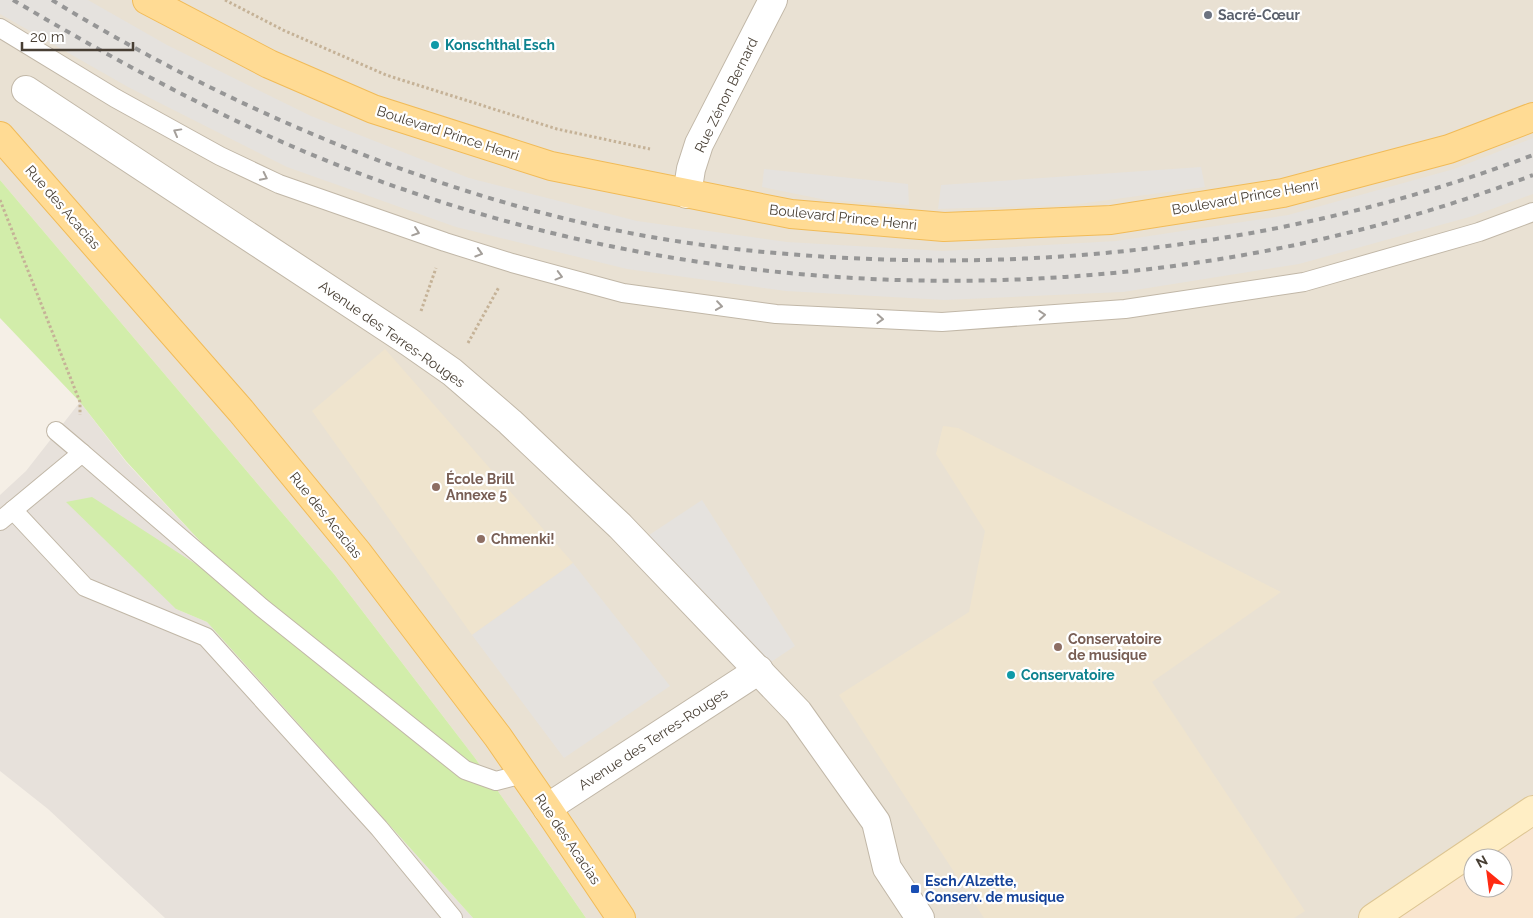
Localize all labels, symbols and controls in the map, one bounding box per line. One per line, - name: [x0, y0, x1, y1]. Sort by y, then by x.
- place label: Sacré-Cœur: [1218, 7, 1300, 23]
- marker: Sacré-Cœur: [1202, 9, 1214, 21]
- scale bar: [22, 20, 134, 52]
- text: 20 m: [30, 28, 65, 46]
- street label: Rue Zénon Bernard: [691, 35, 761, 155]
- place label: Konschthal Esch: [445, 37, 555, 53]
- marker: Konschthal Esch: [429, 39, 441, 51]
- street label: Boulevard Prince Henri: [375, 102, 521, 164]
- one-way arrow: [173, 128, 182, 138]
- street label: Rue des Acacias: [22, 162, 104, 252]
- one-way arrow: [258, 171, 267, 181]
- street label: Boulevard Prince Henri: [1170, 176, 1320, 218]
- street label: Boulevard Prince Henri: [768, 201, 918, 233]
- one-way arrow: [412, 226, 420, 236]
- one-way arrow: [474, 247, 482, 257]
- one-way arrow: [555, 270, 563, 280]
- street label: Avenue des Terres-Rouges: [316, 277, 468, 391]
- one-way arrow: [715, 300, 723, 311]
- one-way arrow: [1039, 310, 1047, 321]
- one-way arrow: [877, 314, 885, 325]
- street label: Rue des Acacias: [287, 469, 366, 561]
- place label: École Brill Annexe 5: [446, 470, 515, 503]
- marker: École Brill Annexe 5: [430, 481, 442, 493]
- place label: Chmenki!: [491, 531, 555, 547]
- marker: Chmenki!: [475, 533, 487, 545]
- place label: Conservatoire de musique: [1068, 631, 1162, 663]
- marker: Conservatoire de musique: [1052, 641, 1064, 653]
- place label: Conservatoire: [1021, 667, 1115, 683]
- marker: Conservatoire: [1005, 669, 1017, 681]
- street label: Avenue des Terres-Rouges: [576, 685, 731, 793]
- street label: Rue des Acacias: [532, 791, 604, 887]
- north arrow: [1463, 848, 1513, 898]
- text: N: [1473, 852, 1490, 871]
- place label: Esch/Alzette, Conserv. de musique: [925, 873, 1065, 905]
- marker: Esch/Alzette, Conserv. de musique: [909, 883, 921, 895]

